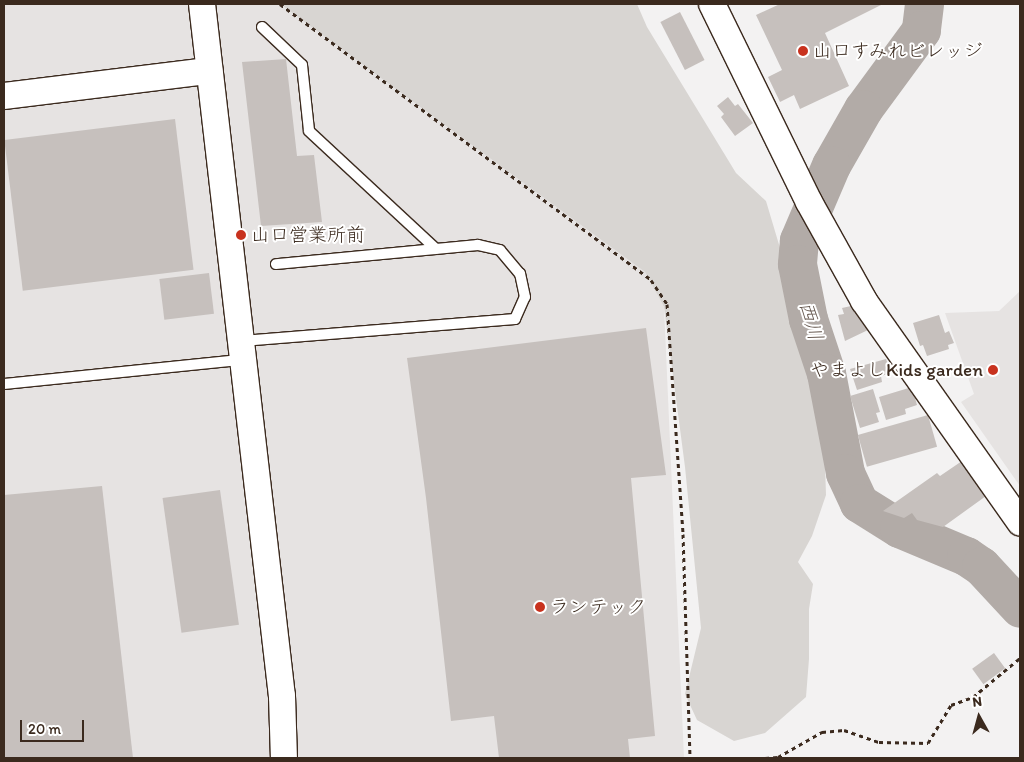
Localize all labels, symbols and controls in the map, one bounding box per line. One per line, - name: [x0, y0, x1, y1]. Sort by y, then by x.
- place label: 山口すみれビレッジ: [813, 40, 984, 62]
- marker: 山口すみれビレッジ: [797, 45, 809, 57]
- place label: 山口営業所前: [251, 224, 365, 246]
- marker: 山口営業所前: [235, 229, 247, 241]
- water label: 西川: [794, 298, 828, 344]
- place label: やまよしKids garden: [810, 359, 983, 381]
- marker: やまよしKids garden: [987, 364, 999, 376]
- place label: ランテック: [550, 596, 645, 618]
- marker: ランテック: [534, 601, 546, 613]
- north arrow: [954, 692, 1004, 742]
- text: N: [971, 693, 983, 711]
- scale bar: [22, 710, 86, 742]
- text: 20 m: [28, 720, 61, 738]

